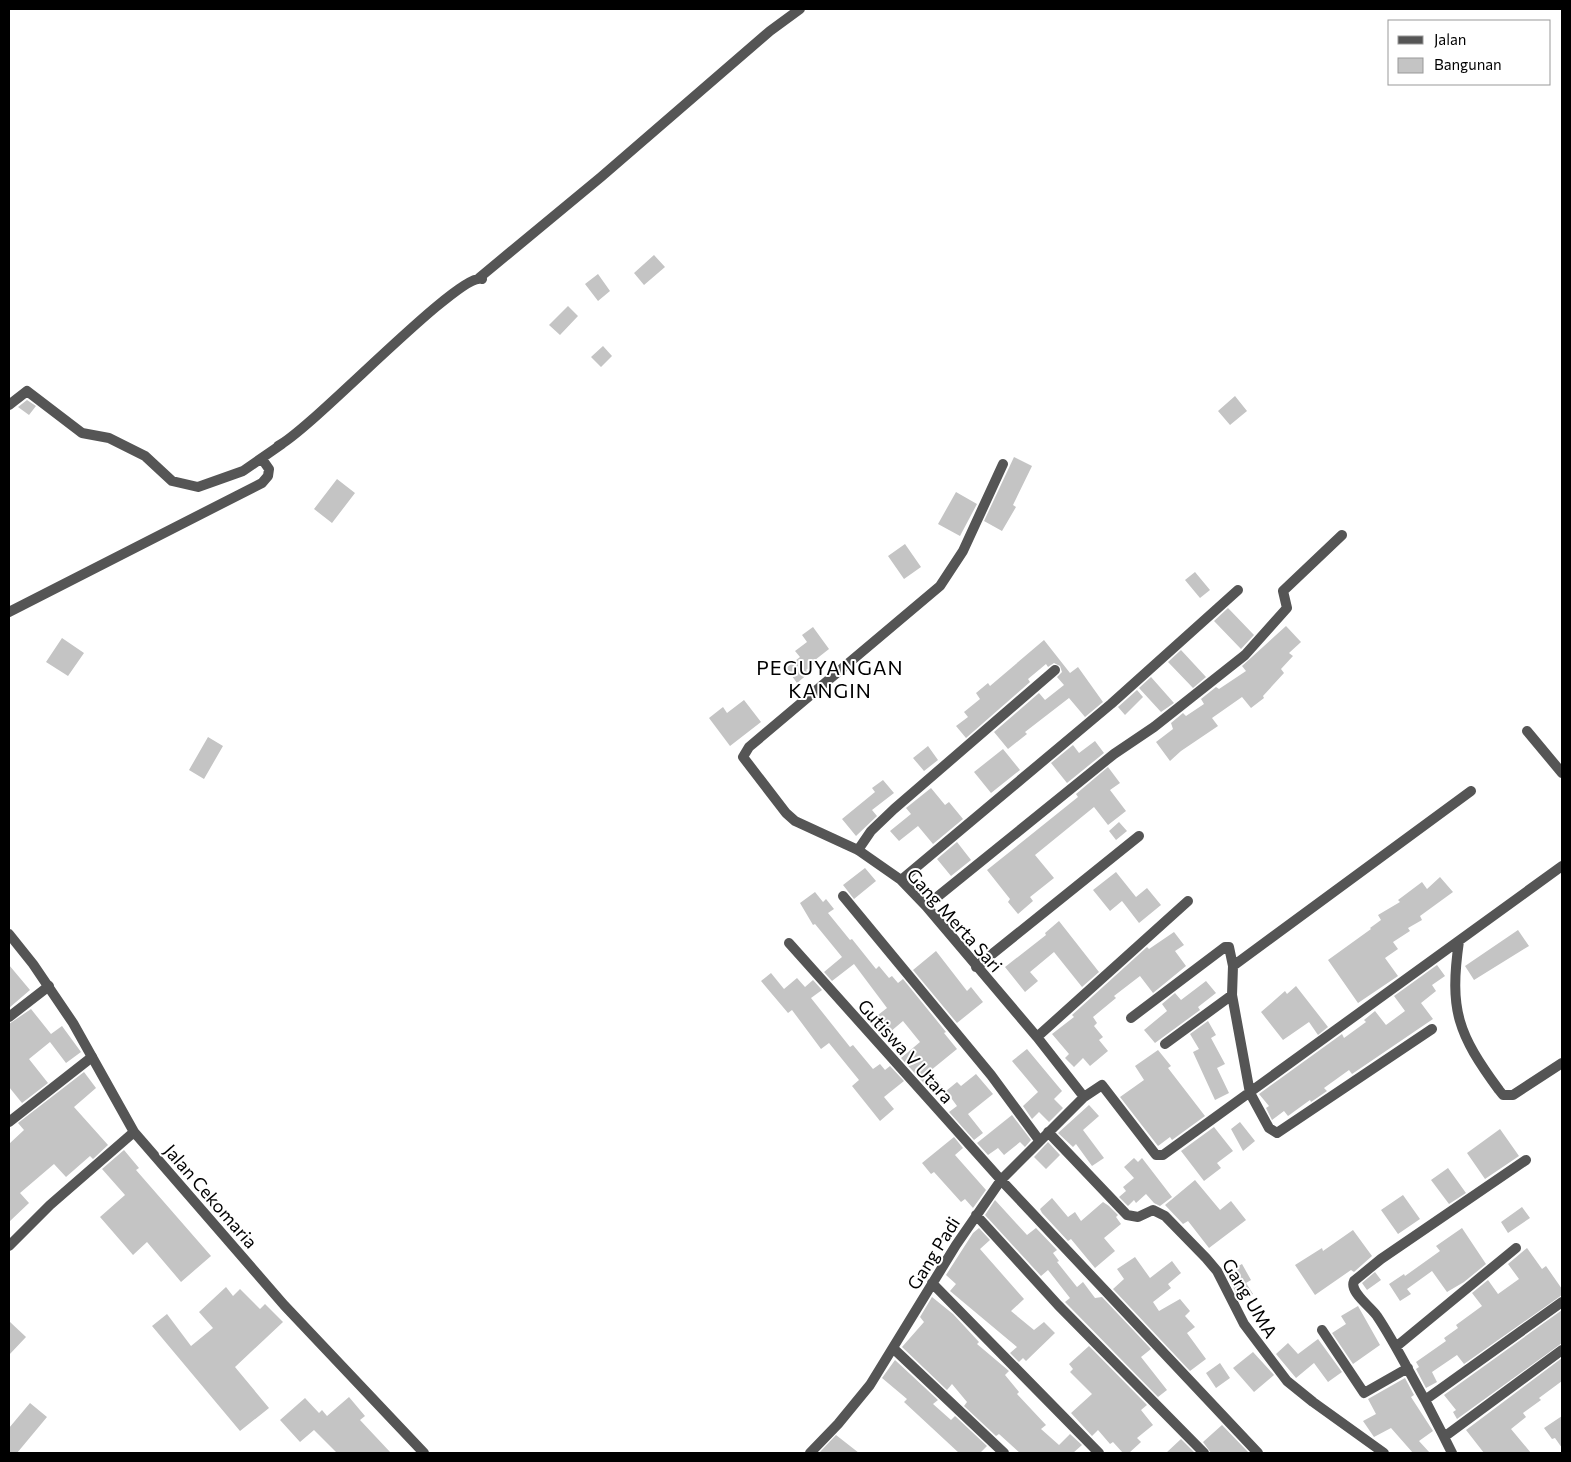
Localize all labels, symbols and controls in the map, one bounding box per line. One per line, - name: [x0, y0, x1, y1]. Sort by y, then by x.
- legend: [1388, 20, 1551, 85]
- text: Jalan: [1434, 30, 1466, 48]
- text: Bangunan: [1434, 55, 1502, 73]
- district label: PEGUYANGAN KANGIN: [756, 655, 904, 702]
- street label: Gang Merta Sari: [903, 864, 1007, 976]
- street label: Gutiswa V Utara: [853, 994, 959, 1108]
- street label: Jalan Cekomaria: [160, 1139, 262, 1253]
- street label: Gang Padi: [902, 1212, 964, 1294]
- street label: Gang UMA: [1218, 1254, 1282, 1342]

